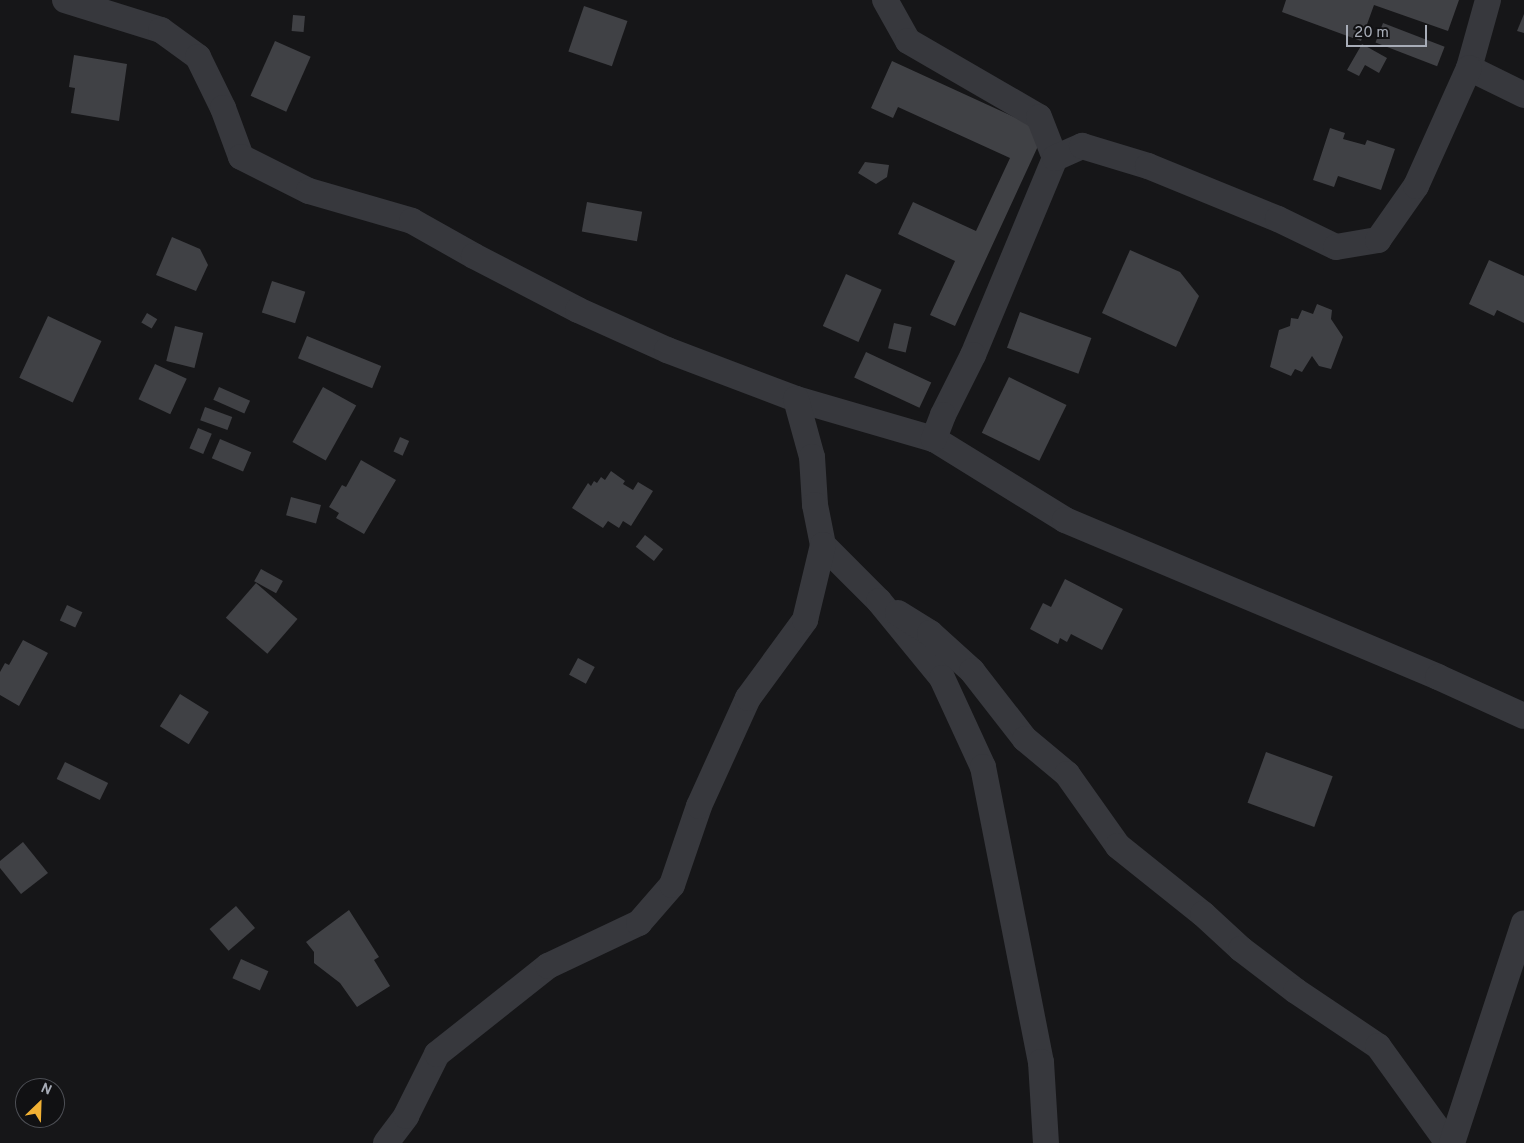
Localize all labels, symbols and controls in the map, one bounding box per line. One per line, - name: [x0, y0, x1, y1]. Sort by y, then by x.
- scale bar: [1349, 15, 1430, 47]
- text: 20 m: [1354, 24, 1389, 43]
- north arrow: [15, 1078, 65, 1128]
- text: N: [38, 1080, 54, 1100]

